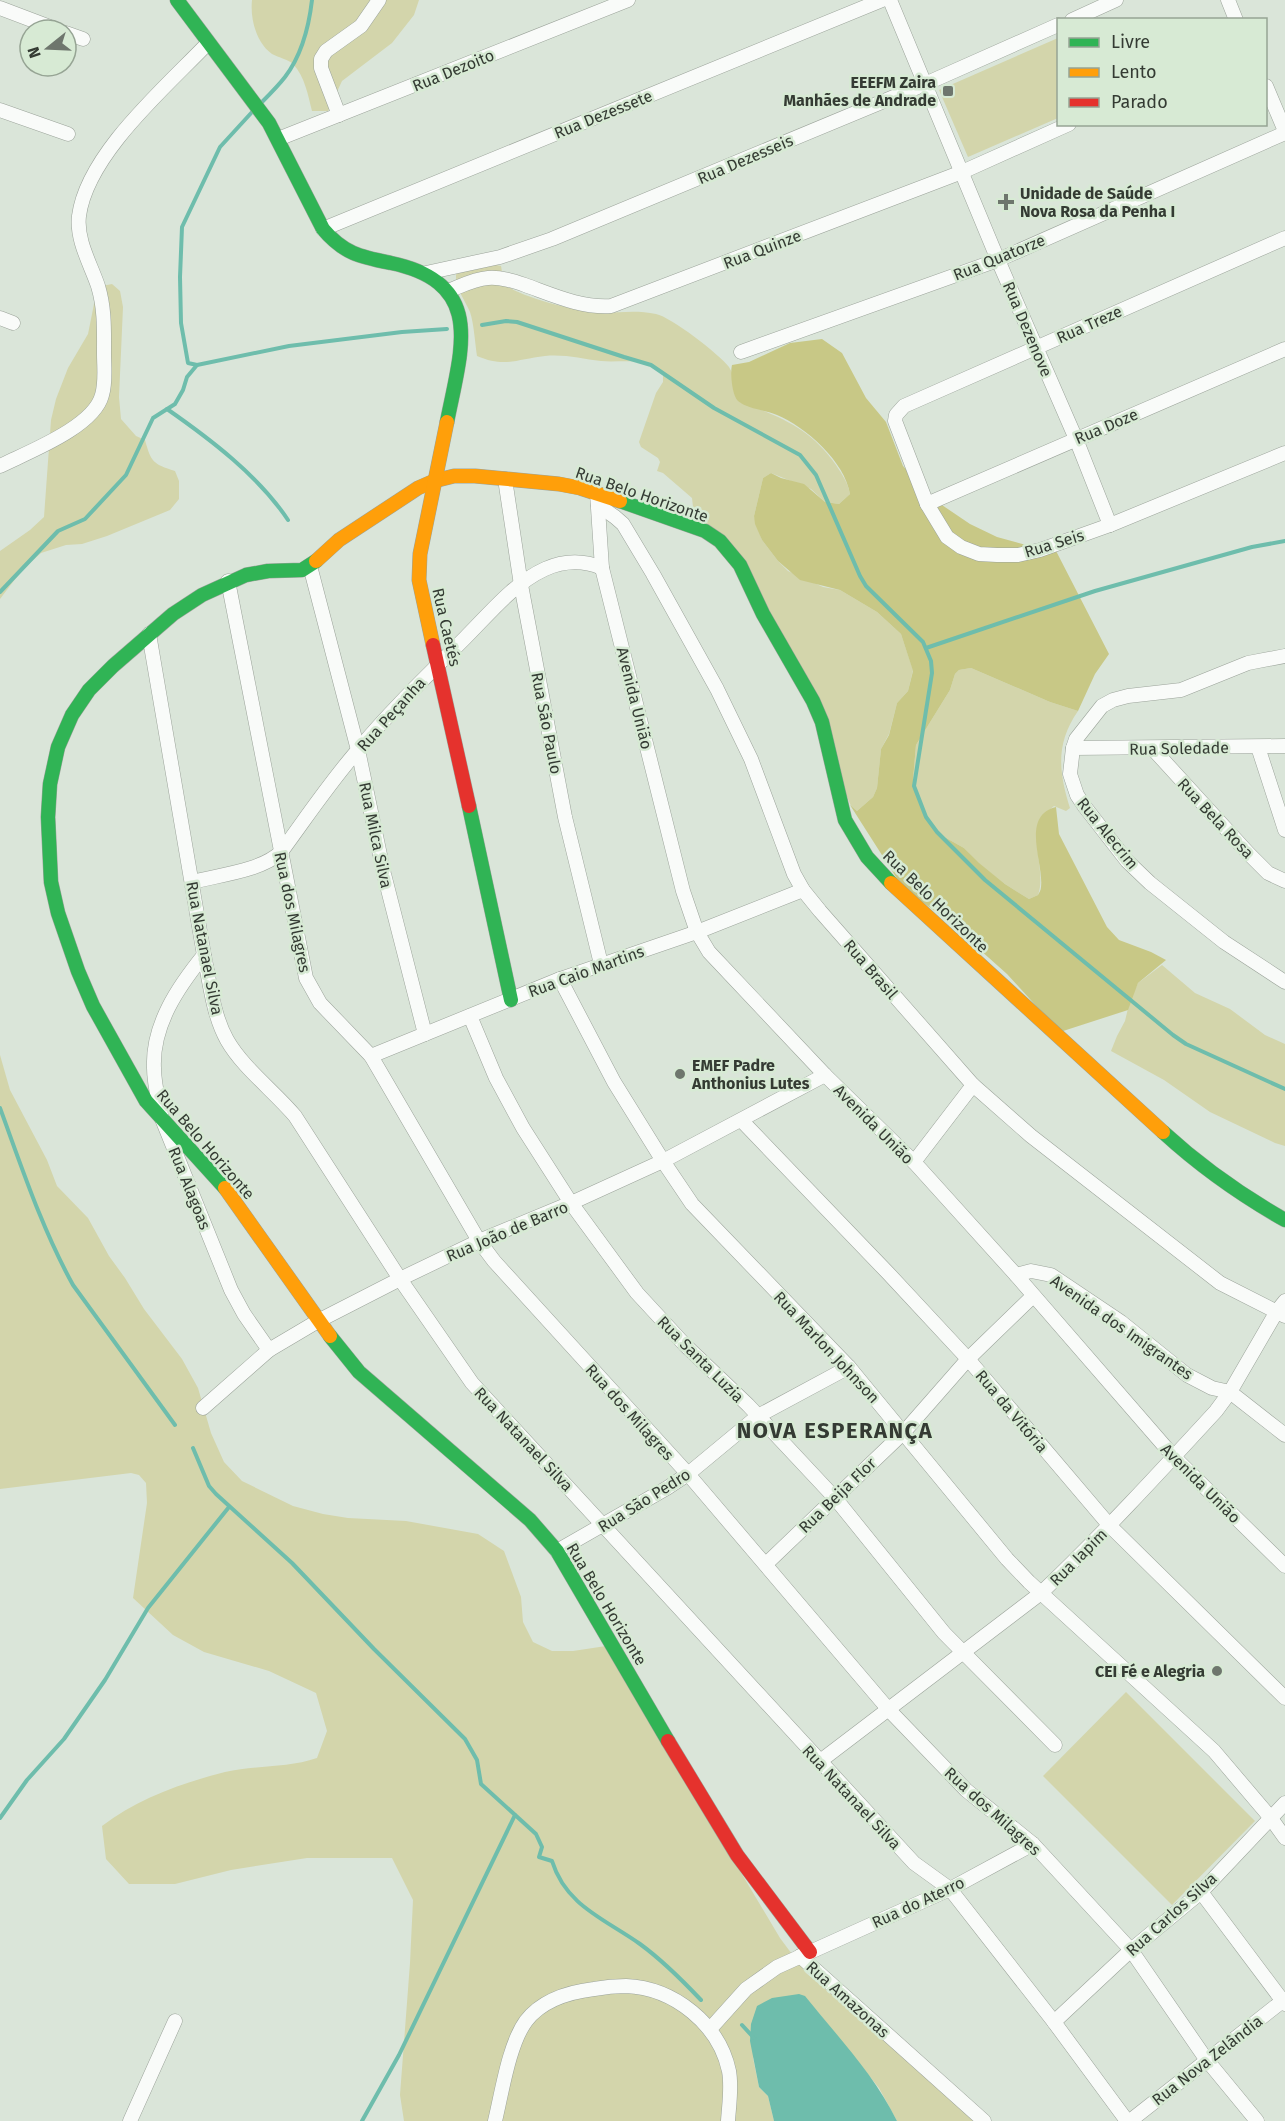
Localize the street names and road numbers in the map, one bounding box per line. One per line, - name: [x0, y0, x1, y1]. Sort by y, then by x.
- street label: Rua Dezoito: [410, 45, 497, 95]
- street label: Rua Dezessete: [551, 86, 655, 143]
- street label: Rua Dezesseis: [695, 131, 796, 188]
- street label: Rua Quinze: [721, 226, 804, 273]
- street label: Rua Quatorze: [950, 230, 1048, 285]
- street label: Rua Dezenove: [999, 279, 1056, 380]
- street label: Rua Treze: [1054, 302, 1125, 347]
- street label: Rua Doze: [1072, 405, 1141, 448]
- street label: Rua Belo Horizonte: [573, 463, 711, 526]
- street label: Rua Seis: [1022, 525, 1086, 562]
- street label: Rua Caetés: [428, 586, 465, 668]
- street label: Avenida União: [613, 645, 656, 751]
- street label: Rua São Paulo: [527, 671, 566, 776]
- street label: Rua Peçanha: [353, 673, 430, 756]
- street label: Rua Soledade: [1129, 738, 1229, 759]
- street label: Rua Bela Rosa: [1174, 774, 1258, 862]
- street label: Rua Milca Silva: [355, 780, 396, 890]
- street label: Rua Alecrim: [1073, 794, 1142, 873]
- street label: Rua Belo Horizonte: [879, 846, 992, 957]
- street label: Rua dos Milagres: [270, 850, 315, 974]
- street label: Rua Natanael Silva: [182, 880, 227, 1017]
- street label: Rua Brasil: [840, 936, 902, 1003]
- street label: Rua Caio Martins: [526, 942, 647, 1001]
- street label: Avenida União: [830, 1081, 917, 1168]
- street label: Rua Belo Horizonte: [153, 1086, 259, 1203]
- street label: Rua Alagoas: [164, 1144, 215, 1232]
- street label: Rua João de Barro: [443, 1197, 571, 1266]
- street label: Avenida dos Imigrantes: [1047, 1271, 1197, 1384]
- street label: Rua Marlon Johnson: [770, 1287, 883, 1407]
- street label: Rua Santa Luzia: [653, 1312, 748, 1407]
- street label: Rua dos Milagres: [581, 1360, 678, 1464]
- street label: Rua da Vitória: [972, 1366, 1052, 1457]
- street label: Rua Natanael Silva: [470, 1383, 577, 1495]
- street label: Avenida União: [1157, 1440, 1244, 1527]
- street label: Rua Beija Flor: [795, 1453, 881, 1537]
- street label: Rua São Pedro: [595, 1465, 694, 1536]
- street label: Rua Iapim: [1046, 1525, 1111, 1590]
- street label: Rua Belo Horizonte: [563, 1540, 651, 1669]
- street label: Rua Natanael Silva: [798, 1741, 905, 1853]
- street label: Rua dos Milagres: [941, 1763, 1045, 1860]
- street label: Rua Carlos Silva: [1122, 1869, 1221, 1960]
- street label: Rua do Aterro: [869, 1873, 967, 1932]
- street label: Rua Amazonas: [802, 1957, 893, 2042]
- street label: Rua Nova Zelândia: [1148, 2011, 1266, 2109]

